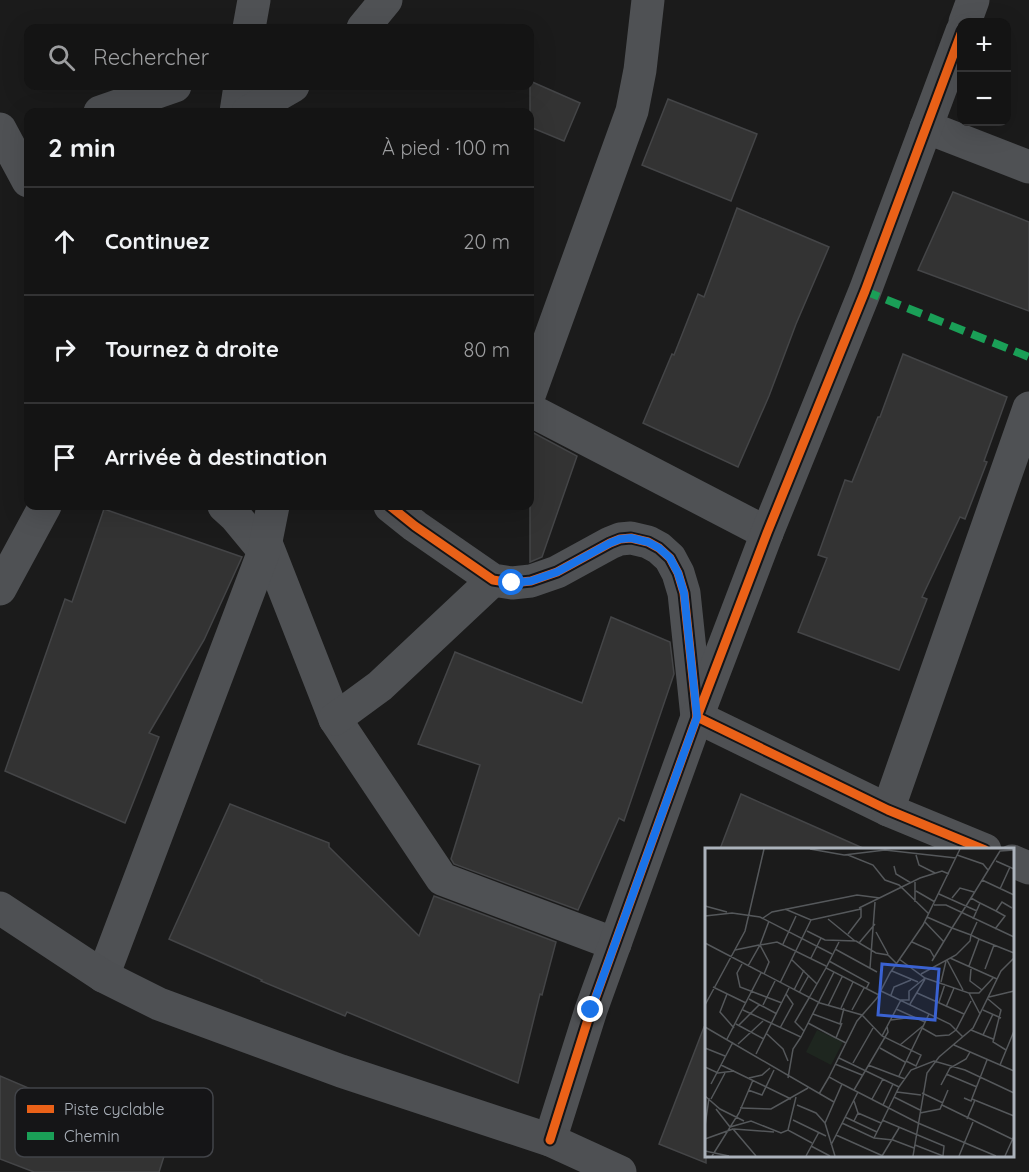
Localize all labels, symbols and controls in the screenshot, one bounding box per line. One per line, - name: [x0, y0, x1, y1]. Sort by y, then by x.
- map controls: [957, 18, 1011, 126]
- button: +: [957, 18, 1011, 72]
- search box: [24, 24, 534, 90]
- icon: search: [45, 41, 78, 74]
- text: Rechercher: [93, 43, 209, 71]
- button: −: [957, 72, 1011, 126]
- text: 2 min: [48, 131, 116, 164]
- text: À pied · 100 m: [382, 135, 510, 160]
- icon: ahead: [48, 225, 81, 258]
- text: Continuez: [105, 227, 209, 255]
- text: 20 m: [463, 229, 510, 254]
- icon: right: [48, 333, 81, 366]
- text: Tournez à droite: [105, 335, 279, 363]
- text: 80 m: [464, 337, 510, 362]
- icon: arrive: [48, 441, 81, 474]
- text: Arrivée à destination: [105, 443, 327, 471]
- route start: [498, 569, 524, 595]
- inset map: [705, 848, 1014, 1157]
- route end: [577, 996, 603, 1022]
- legend: [15, 1088, 213, 1157]
- text: Piste cyclable: [64, 1099, 164, 1119]
- text: Chemin: [64, 1126, 120, 1146]

